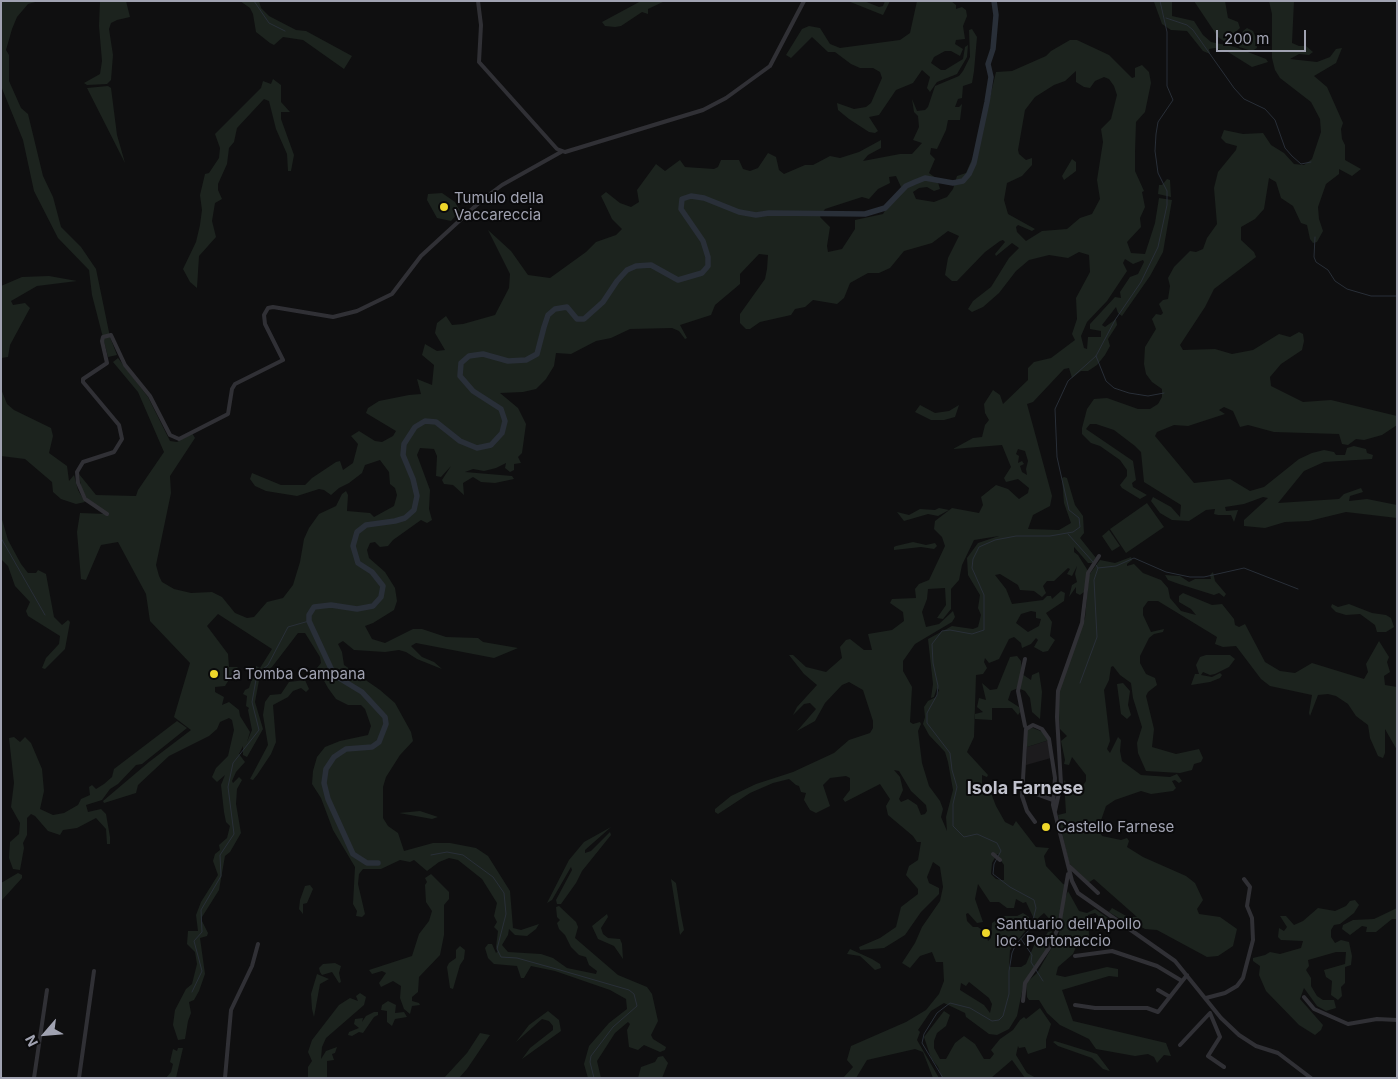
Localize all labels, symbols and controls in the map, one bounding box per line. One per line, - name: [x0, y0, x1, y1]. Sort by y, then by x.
- scale bar: [1218, 20, 1308, 52]
- text: 200 m: [1224, 29, 1269, 48]
- place label: Tumulo della Vaccareccia: [454, 189, 544, 224]
- marker: Tumulo della Vaccareccia: [438, 201, 450, 213]
- place label: La Tomba Campana: [224, 665, 365, 683]
- marker: La Tomba Campana: [208, 668, 220, 680]
- district label: Isola Farnese: [967, 778, 1083, 800]
- place label: Castello Farnese: [1056, 818, 1174, 836]
- marker: Castello Farnese: [1040, 821, 1052, 833]
- place label: Santuario dell'Apollo loc. Portonaccio: [996, 915, 1141, 950]
- marker: Santuario dell'Apollo loc. Portonaccio: [980, 927, 992, 939]
- north arrow: [20, 1009, 70, 1059]
- text: N: [21, 1032, 41, 1050]

